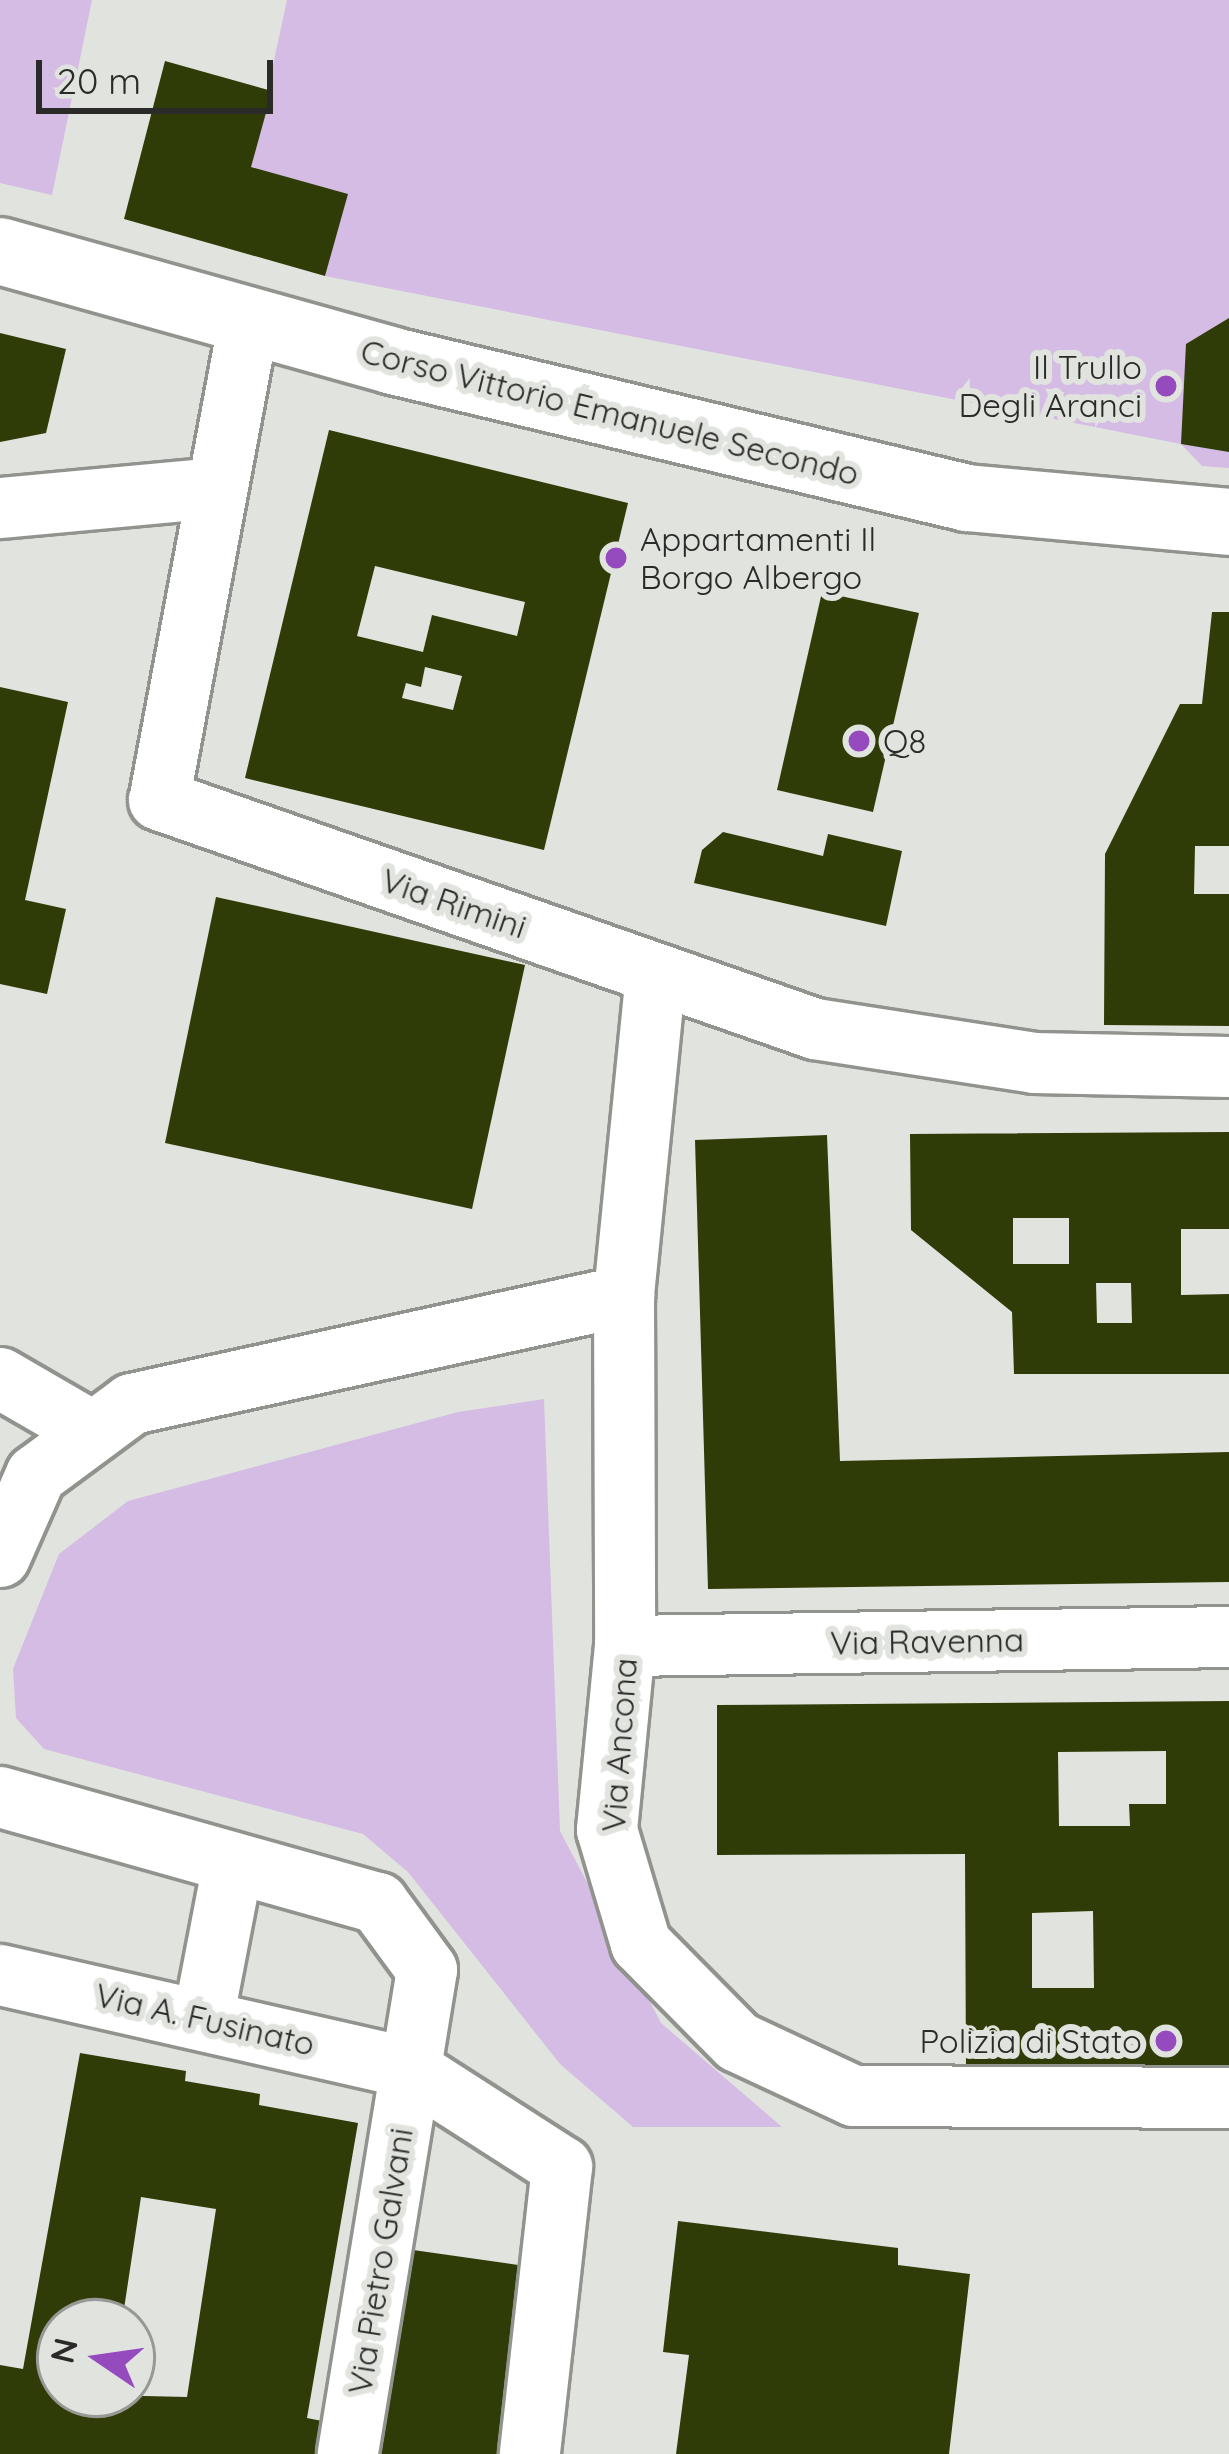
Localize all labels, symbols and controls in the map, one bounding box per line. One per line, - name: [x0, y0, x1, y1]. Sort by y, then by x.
- scale bar: [42, 36, 279, 110]
- text: 20 m: [57, 58, 141, 103]
- street label: Corso Vittorio Emanuele Secondo: [357, 331, 863, 493]
- place label: Il Trullo Degli Aranci: [958, 347, 1142, 425]
- marker: Il Trullo Degli Aranci: [1153, 373, 1179, 399]
- place label: Appartamenti Il Borgo Albergo: [640, 519, 876, 597]
- marker: Appartamenti Il Borgo Albergo: [603, 545, 629, 571]
- place label: Q8: [883, 721, 926, 761]
- marker: Q8: [846, 728, 872, 754]
- street label: Via Rimini: [376, 860, 532, 946]
- street label: Via Ravenna: [830, 1620, 1024, 1662]
- street label: Via Ancona: [593, 1657, 645, 1833]
- street label: Via A. Fusinato: [91, 1975, 319, 2063]
- place label: Polizia di Stato: [919, 2021, 1142, 2061]
- marker: Polizia di Stato: [1153, 2028, 1179, 2054]
- street label: Via Pietro Galvani: [339, 2125, 421, 2397]
- north arrow: [36, 2298, 156, 2418]
- text: N: [41, 2334, 86, 2367]

